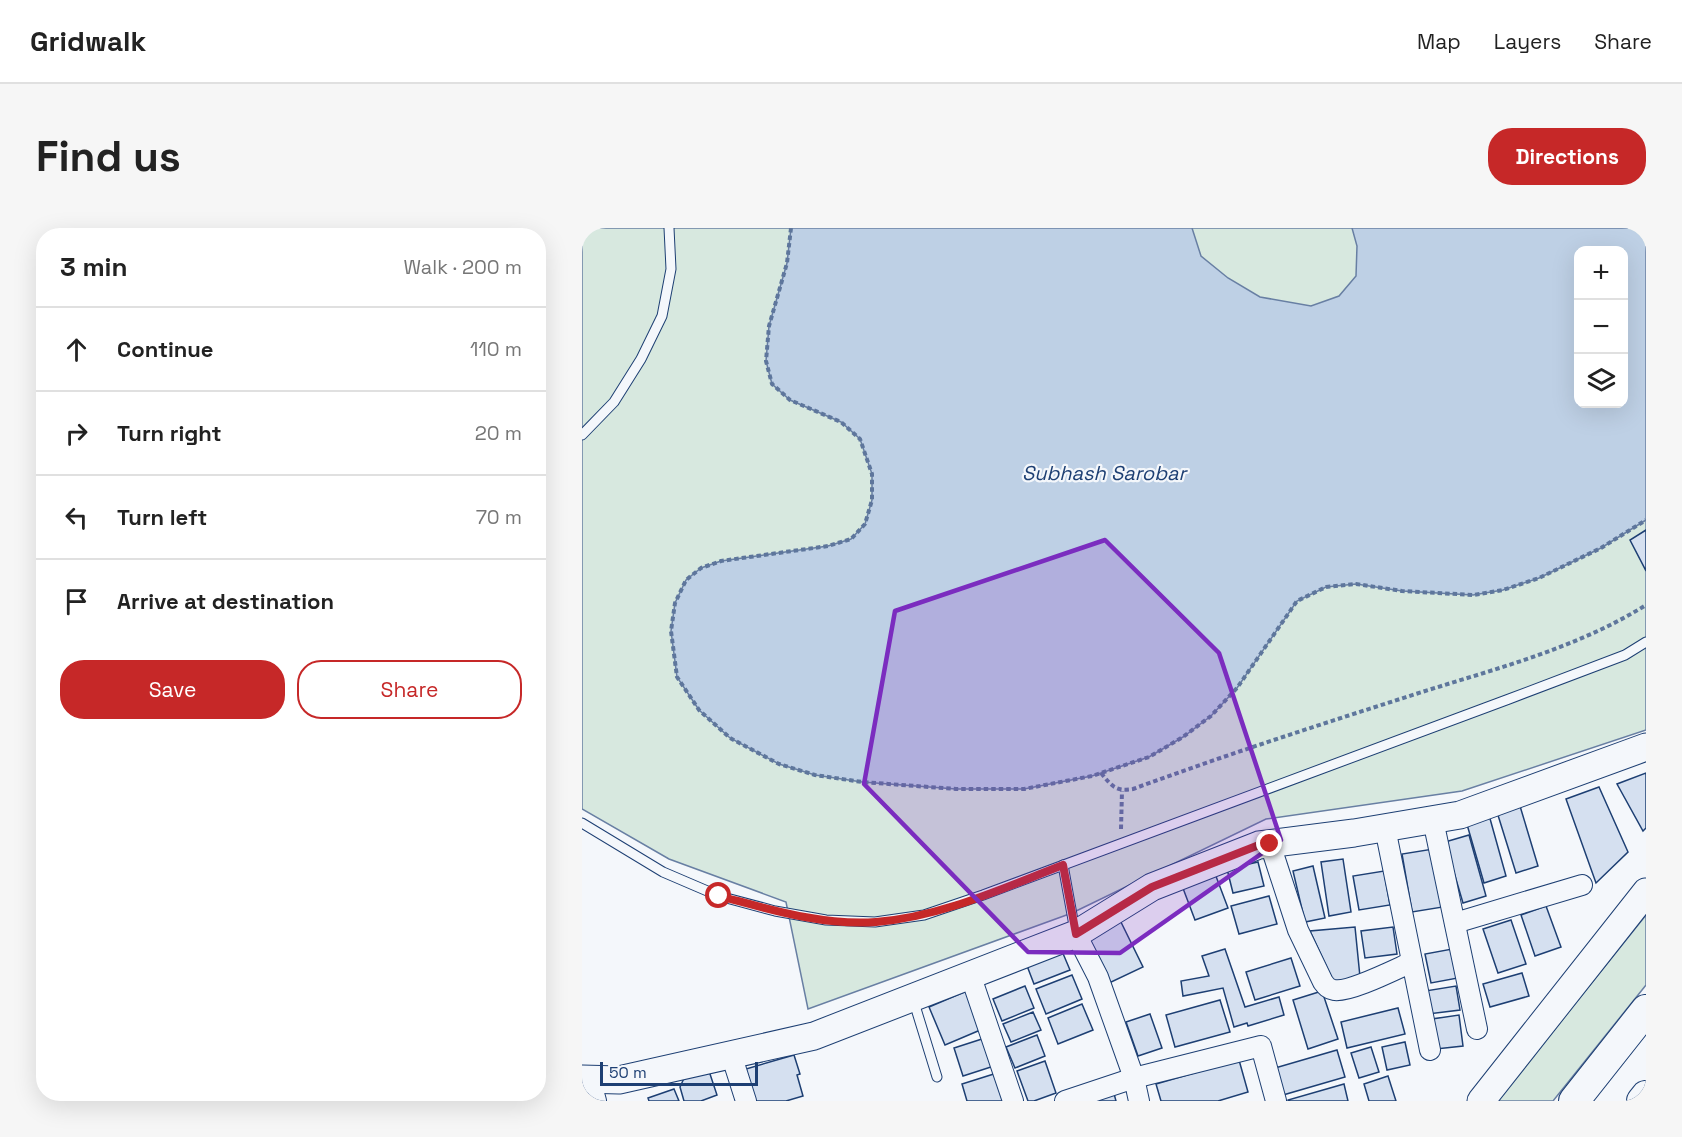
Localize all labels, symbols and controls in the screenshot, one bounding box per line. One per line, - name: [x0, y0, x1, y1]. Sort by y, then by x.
- text: Gridwalk: [30, 23, 146, 59]
- text: Map: [1417, 28, 1461, 55]
- text: Layers: [1494, 28, 1561, 55]
- text: Share: [1594, 28, 1652, 55]
- button: Directions: [1488, 128, 1646, 185]
- text: Find us: [36, 130, 181, 183]
- map controls: [1574, 246, 1628, 408]
- button: +: [1574, 246, 1628, 300]
- text: 3 min: [60, 250, 128, 284]
- text: Walk · 200 m: [403, 254, 522, 280]
- button: −: [1574, 300, 1628, 354]
- icon: ahead: [60, 333, 93, 366]
- text: Continue: [117, 335, 213, 363]
- text: 110 m: [470, 336, 522, 362]
- button: layers: [1574, 354, 1628, 408]
- icon: right: [60, 417, 93, 450]
- text: Turn right: [117, 419, 222, 447]
- text: 20 m: [475, 420, 522, 446]
- water label: Subhash Sarobar: [1022, 460, 1189, 486]
- icon: left: [60, 501, 93, 534]
- text: Turn left: [117, 503, 207, 531]
- text: 70 m: [476, 504, 522, 530]
- icon: arrive: [60, 585, 93, 618]
- text: Arrive at destination: [117, 587, 334, 615]
- button: Save: [60, 660, 285, 719]
- button: Share: [297, 660, 522, 719]
- route end: [1256, 830, 1282, 856]
- route start: [705, 882, 731, 908]
- scale bar: [600, 1059, 758, 1086]
- text: 50 m: [609, 1062, 647, 1083]

